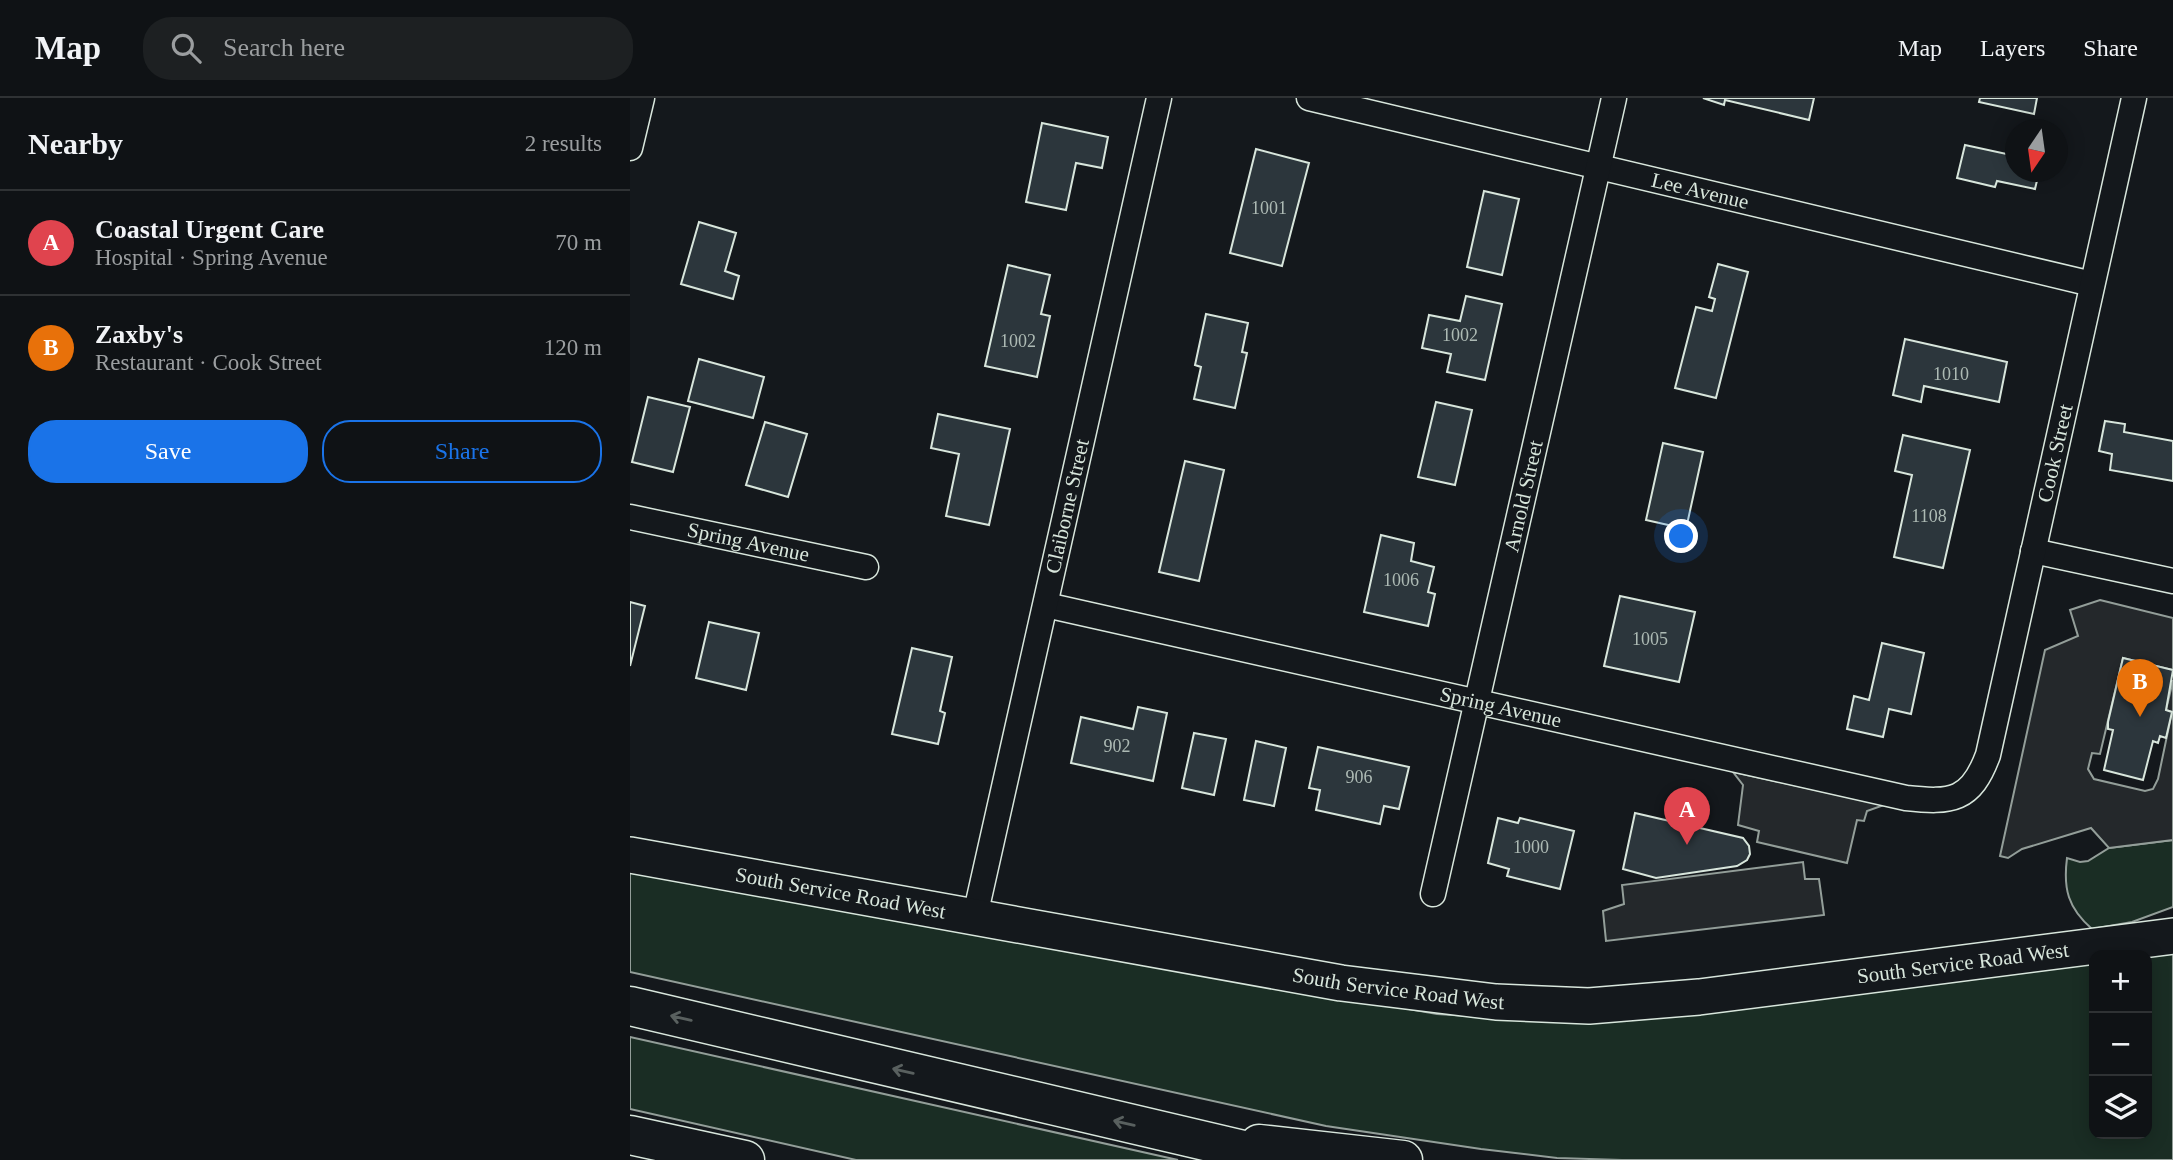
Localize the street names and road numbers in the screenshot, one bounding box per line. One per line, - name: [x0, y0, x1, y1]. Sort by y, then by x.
- street label: Lee Avenue: [1649, 168, 1751, 214]
- street label: Cook Street: [2033, 402, 2078, 504]
- street label: Claiborne Street: [1040, 437, 1094, 576]
- street label: Arnold Street: [1499, 438, 1548, 554]
- street label: Spring Avenue: [685, 518, 811, 567]
- street label: Spring Avenue: [1438, 682, 1564, 732]
- street label: South Service Road West: [734, 862, 948, 924]
- street label: South Service Road West: [1855, 938, 2070, 989]
- street label: South Service Road West: [1291, 962, 1505, 1014]

